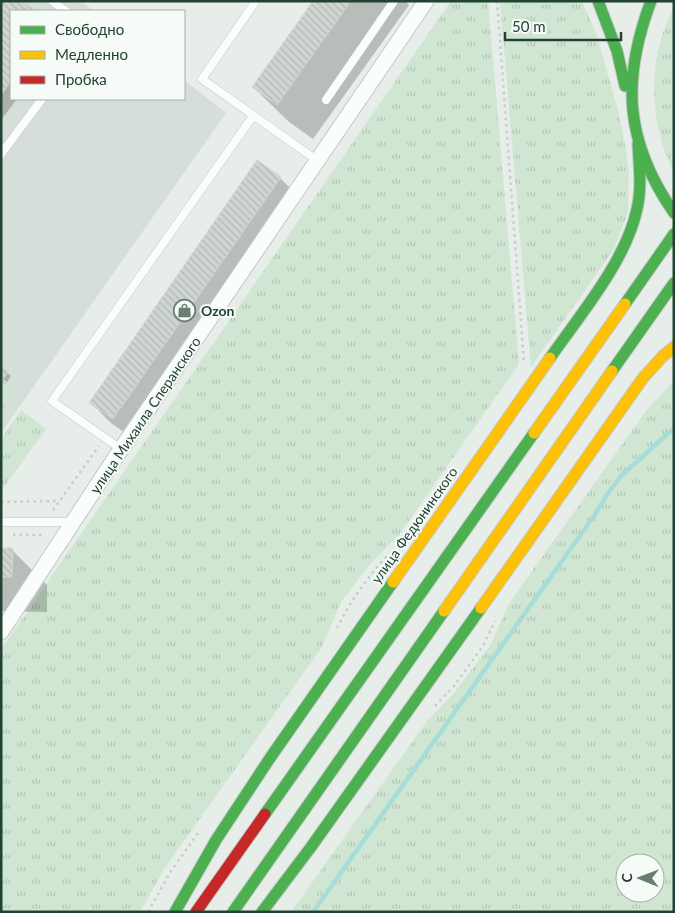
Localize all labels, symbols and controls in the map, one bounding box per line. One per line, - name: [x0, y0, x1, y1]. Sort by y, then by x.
- legend: [10, 10, 185, 100]
- scale bar: [505, 10, 621, 42]
- text: 50 m: [512, 17, 546, 35]
- text: Свободно: [55, 20, 124, 38]
- text: Медленно: [55, 45, 128, 63]
- text: Пробка: [55, 70, 107, 88]
- shop icon: Ozon: [173, 298, 197, 322]
- place label: Ozon: [201, 302, 235, 319]
- street label: улица Михаила Сперанского: [86, 333, 204, 497]
- street label: улица Федюнинского: [367, 463, 461, 587]
- north arrow: [615, 853, 665, 903]
- text: С: [618, 872, 635, 883]

